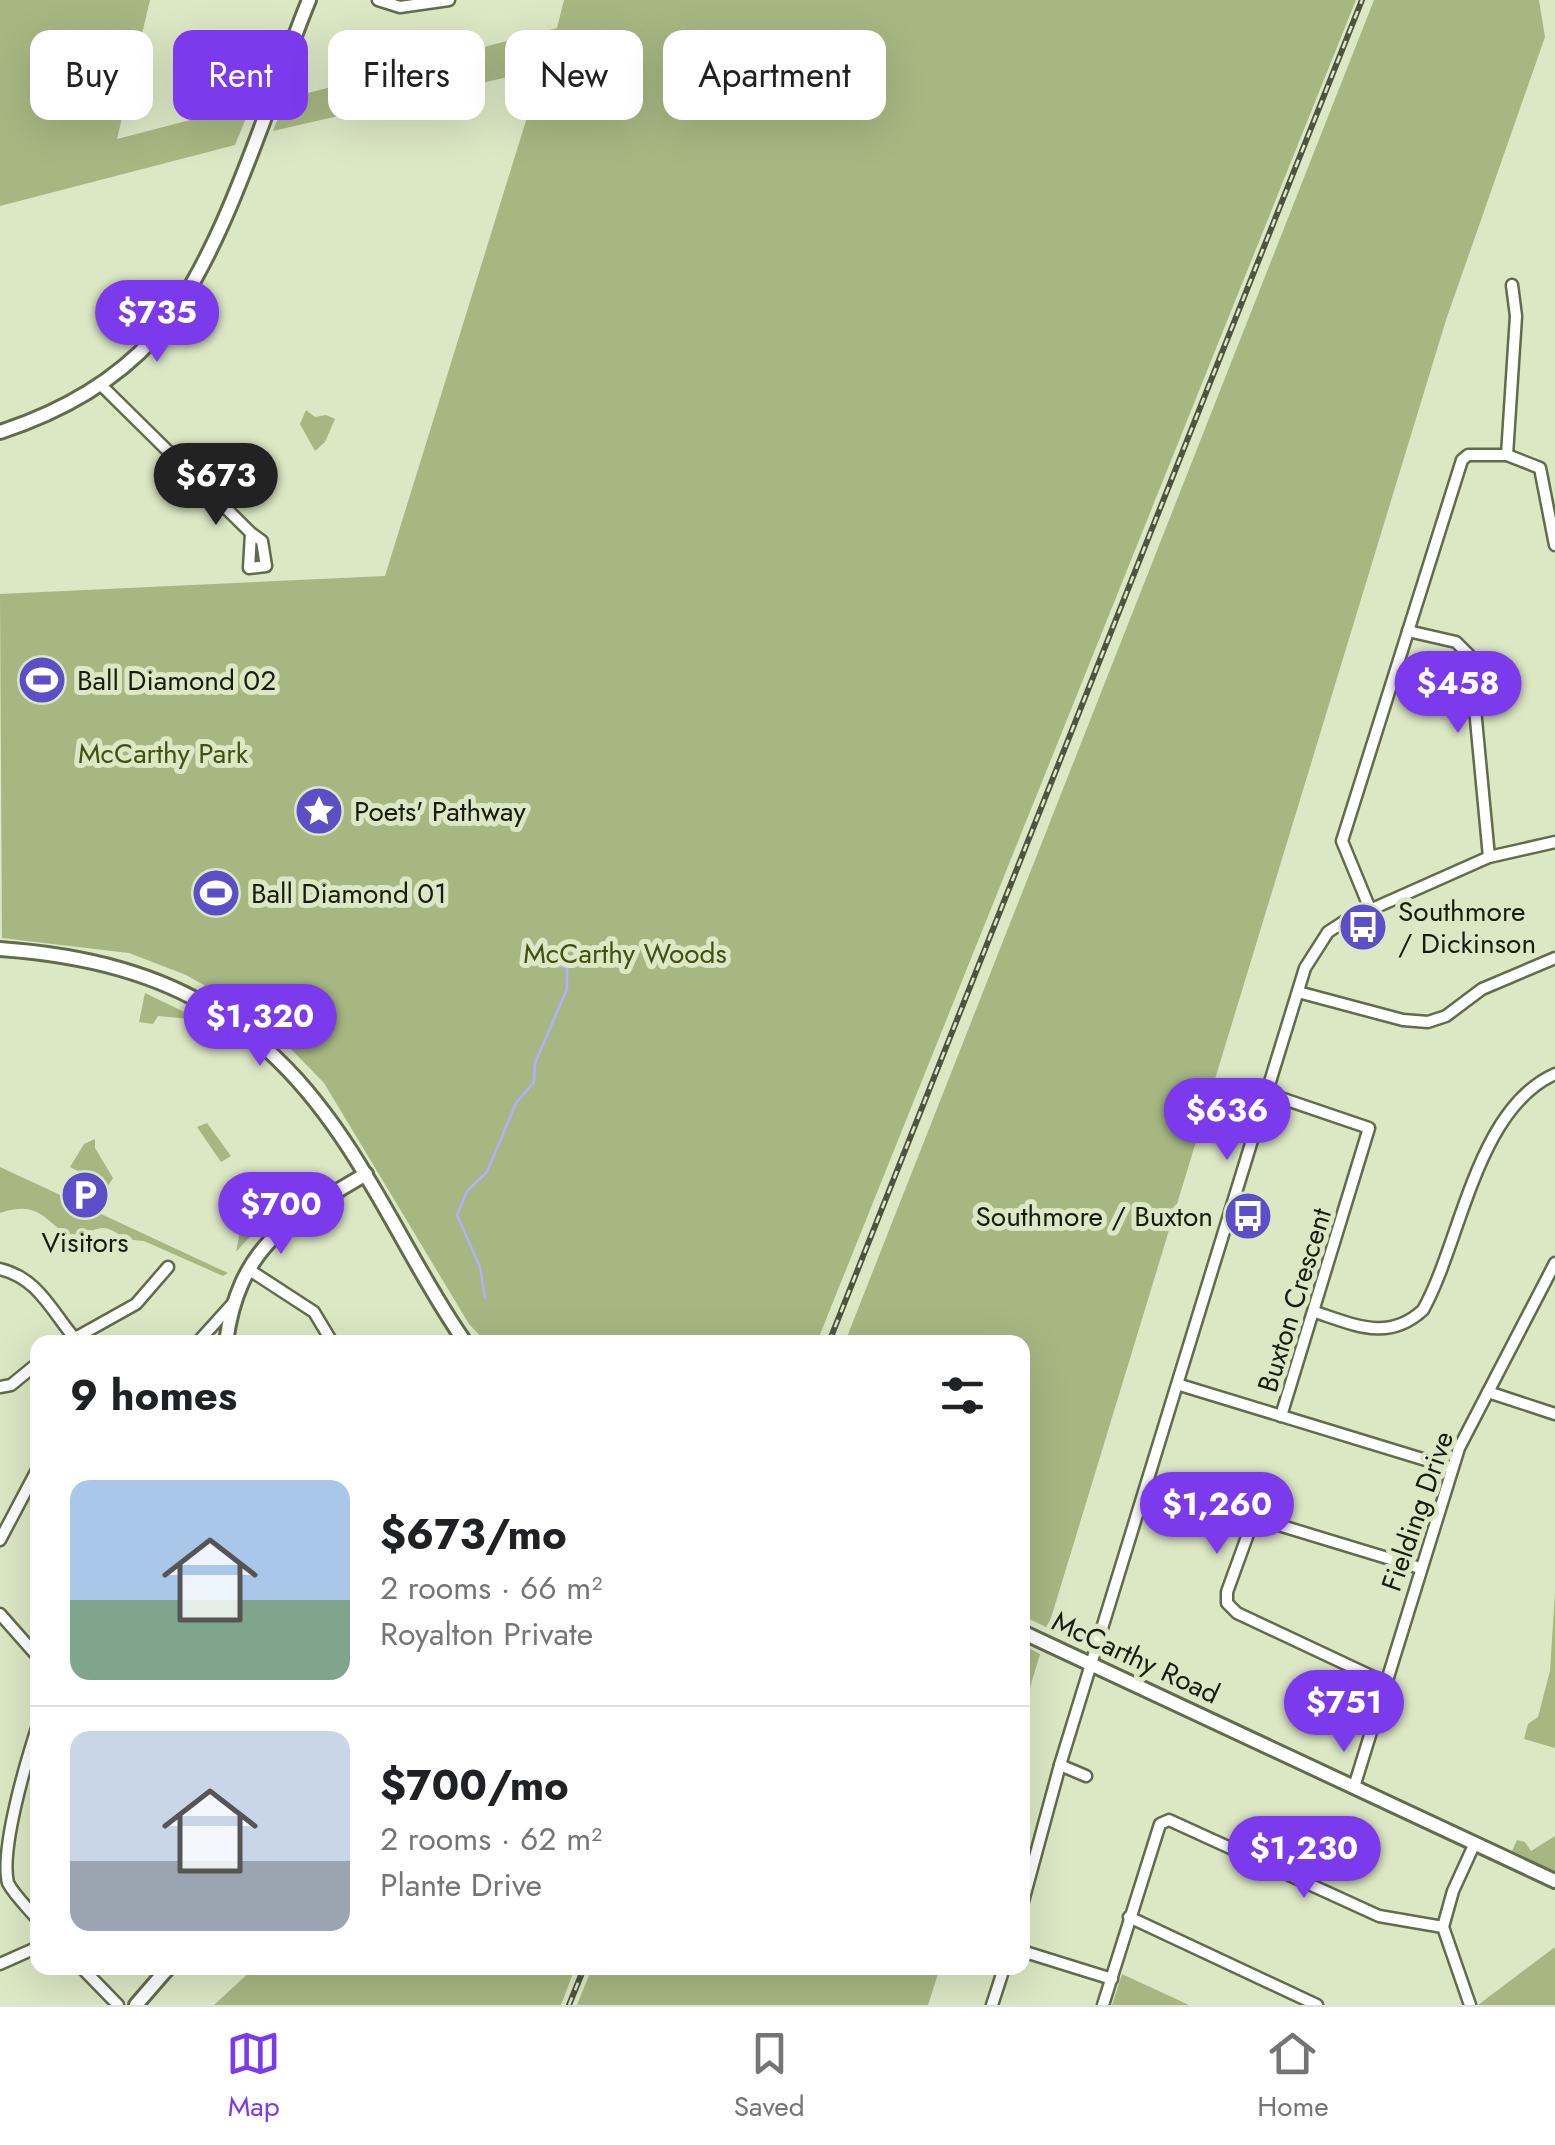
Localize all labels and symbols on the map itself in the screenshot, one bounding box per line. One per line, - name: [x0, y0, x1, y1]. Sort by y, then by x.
- pin: $735: [98, 280, 216, 365]
- pin: $673: [157, 443, 275, 528]
- pin: $458: [1399, 651, 1517, 736]
- sports icon: Ball Diamond 02: [16, 654, 68, 706]
- place label: Ball Diamond 02: [77, 660, 276, 701]
- park label: McCarthy Park: [78, 733, 249, 774]
- place icon: Poets' Pathway: [293, 785, 345, 837]
- place label: Poets' Pathway: [354, 791, 526, 832]
- sports icon: Ball Diamond 01: [190, 867, 242, 919]
- place label: Ball Diamond 01: [251, 873, 447, 914]
- place label: Southmore / Dickinson: [1398, 891, 1536, 964]
- bus stop icon: Southmore / Dickinson: [1337, 901, 1389, 953]
- park label: McCarthy Woods: [523, 933, 727, 974]
- pin: $1,320: [179, 984, 341, 1069]
- pin: $636: [1168, 1078, 1286, 1163]
- parking icon: Visitors: [59, 1169, 111, 1221]
- pin: $700: [222, 1172, 340, 1257]
- bus stop icon: Southmore / Buxton: [1222, 1190, 1274, 1242]
- place label: Southmore / Buxton: [976, 1196, 1213, 1237]
- street label: Buxton Crescent: [1247, 1203, 1342, 1397]
- place label: Visitors: [41, 1222, 129, 1263]
- street label: Fielding Drive: [1371, 1426, 1464, 1597]
- pin: $1,260: [1136, 1472, 1298, 1557]
- street label: McCarthy Road: [1045, 1601, 1226, 1714]
- pin: $751: [1285, 1670, 1403, 1755]
- pin: $1,230: [1223, 1816, 1385, 1901]

